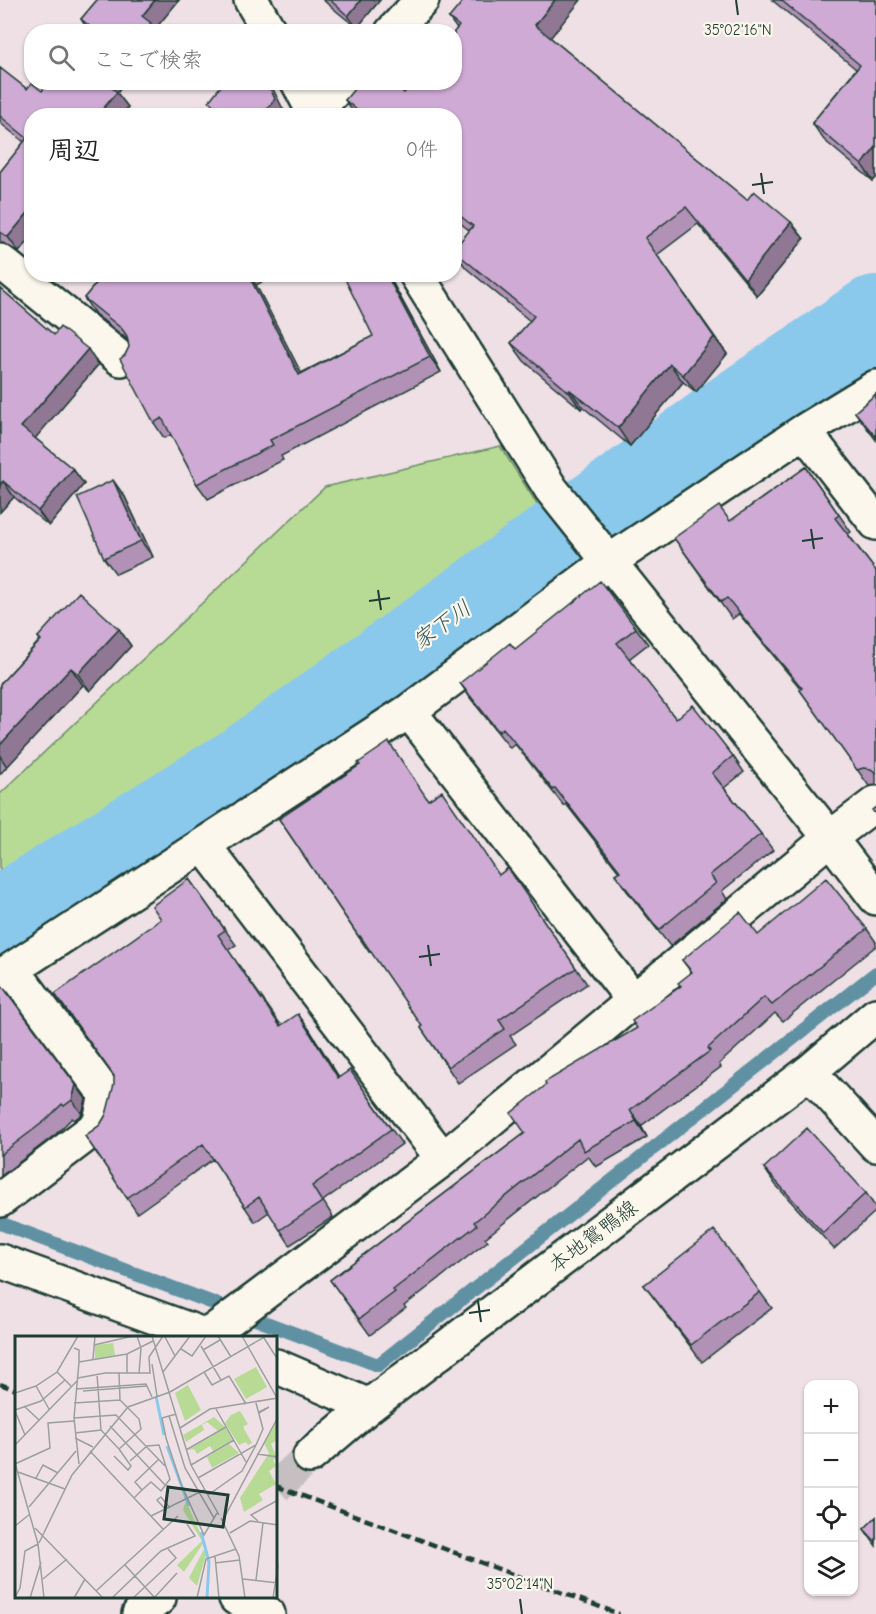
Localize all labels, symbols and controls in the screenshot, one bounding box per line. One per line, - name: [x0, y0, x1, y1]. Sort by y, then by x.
- text: 35°02'16"N: [704, 21, 772, 39]
- search box: [24, 24, 462, 90]
- icon: search: [45, 41, 78, 74]
- text: ここで検索: [93, 47, 203, 73]
- text: 周辺: [48, 136, 100, 166]
- text: 0件: [406, 138, 438, 161]
- water label: 家下川: [408, 595, 476, 655]
- street label: 本地鴛鴨線: [544, 1195, 642, 1277]
- inset map: [15, 1336, 278, 1599]
- map controls: [804, 1380, 858, 1596]
- button: +: [804, 1380, 858, 1434]
- button: −: [804, 1434, 858, 1488]
- button: locate: [804, 1488, 858, 1542]
- button: layers: [804, 1542, 858, 1596]
- text: 35°02'14"N: [487, 1575, 553, 1593]

